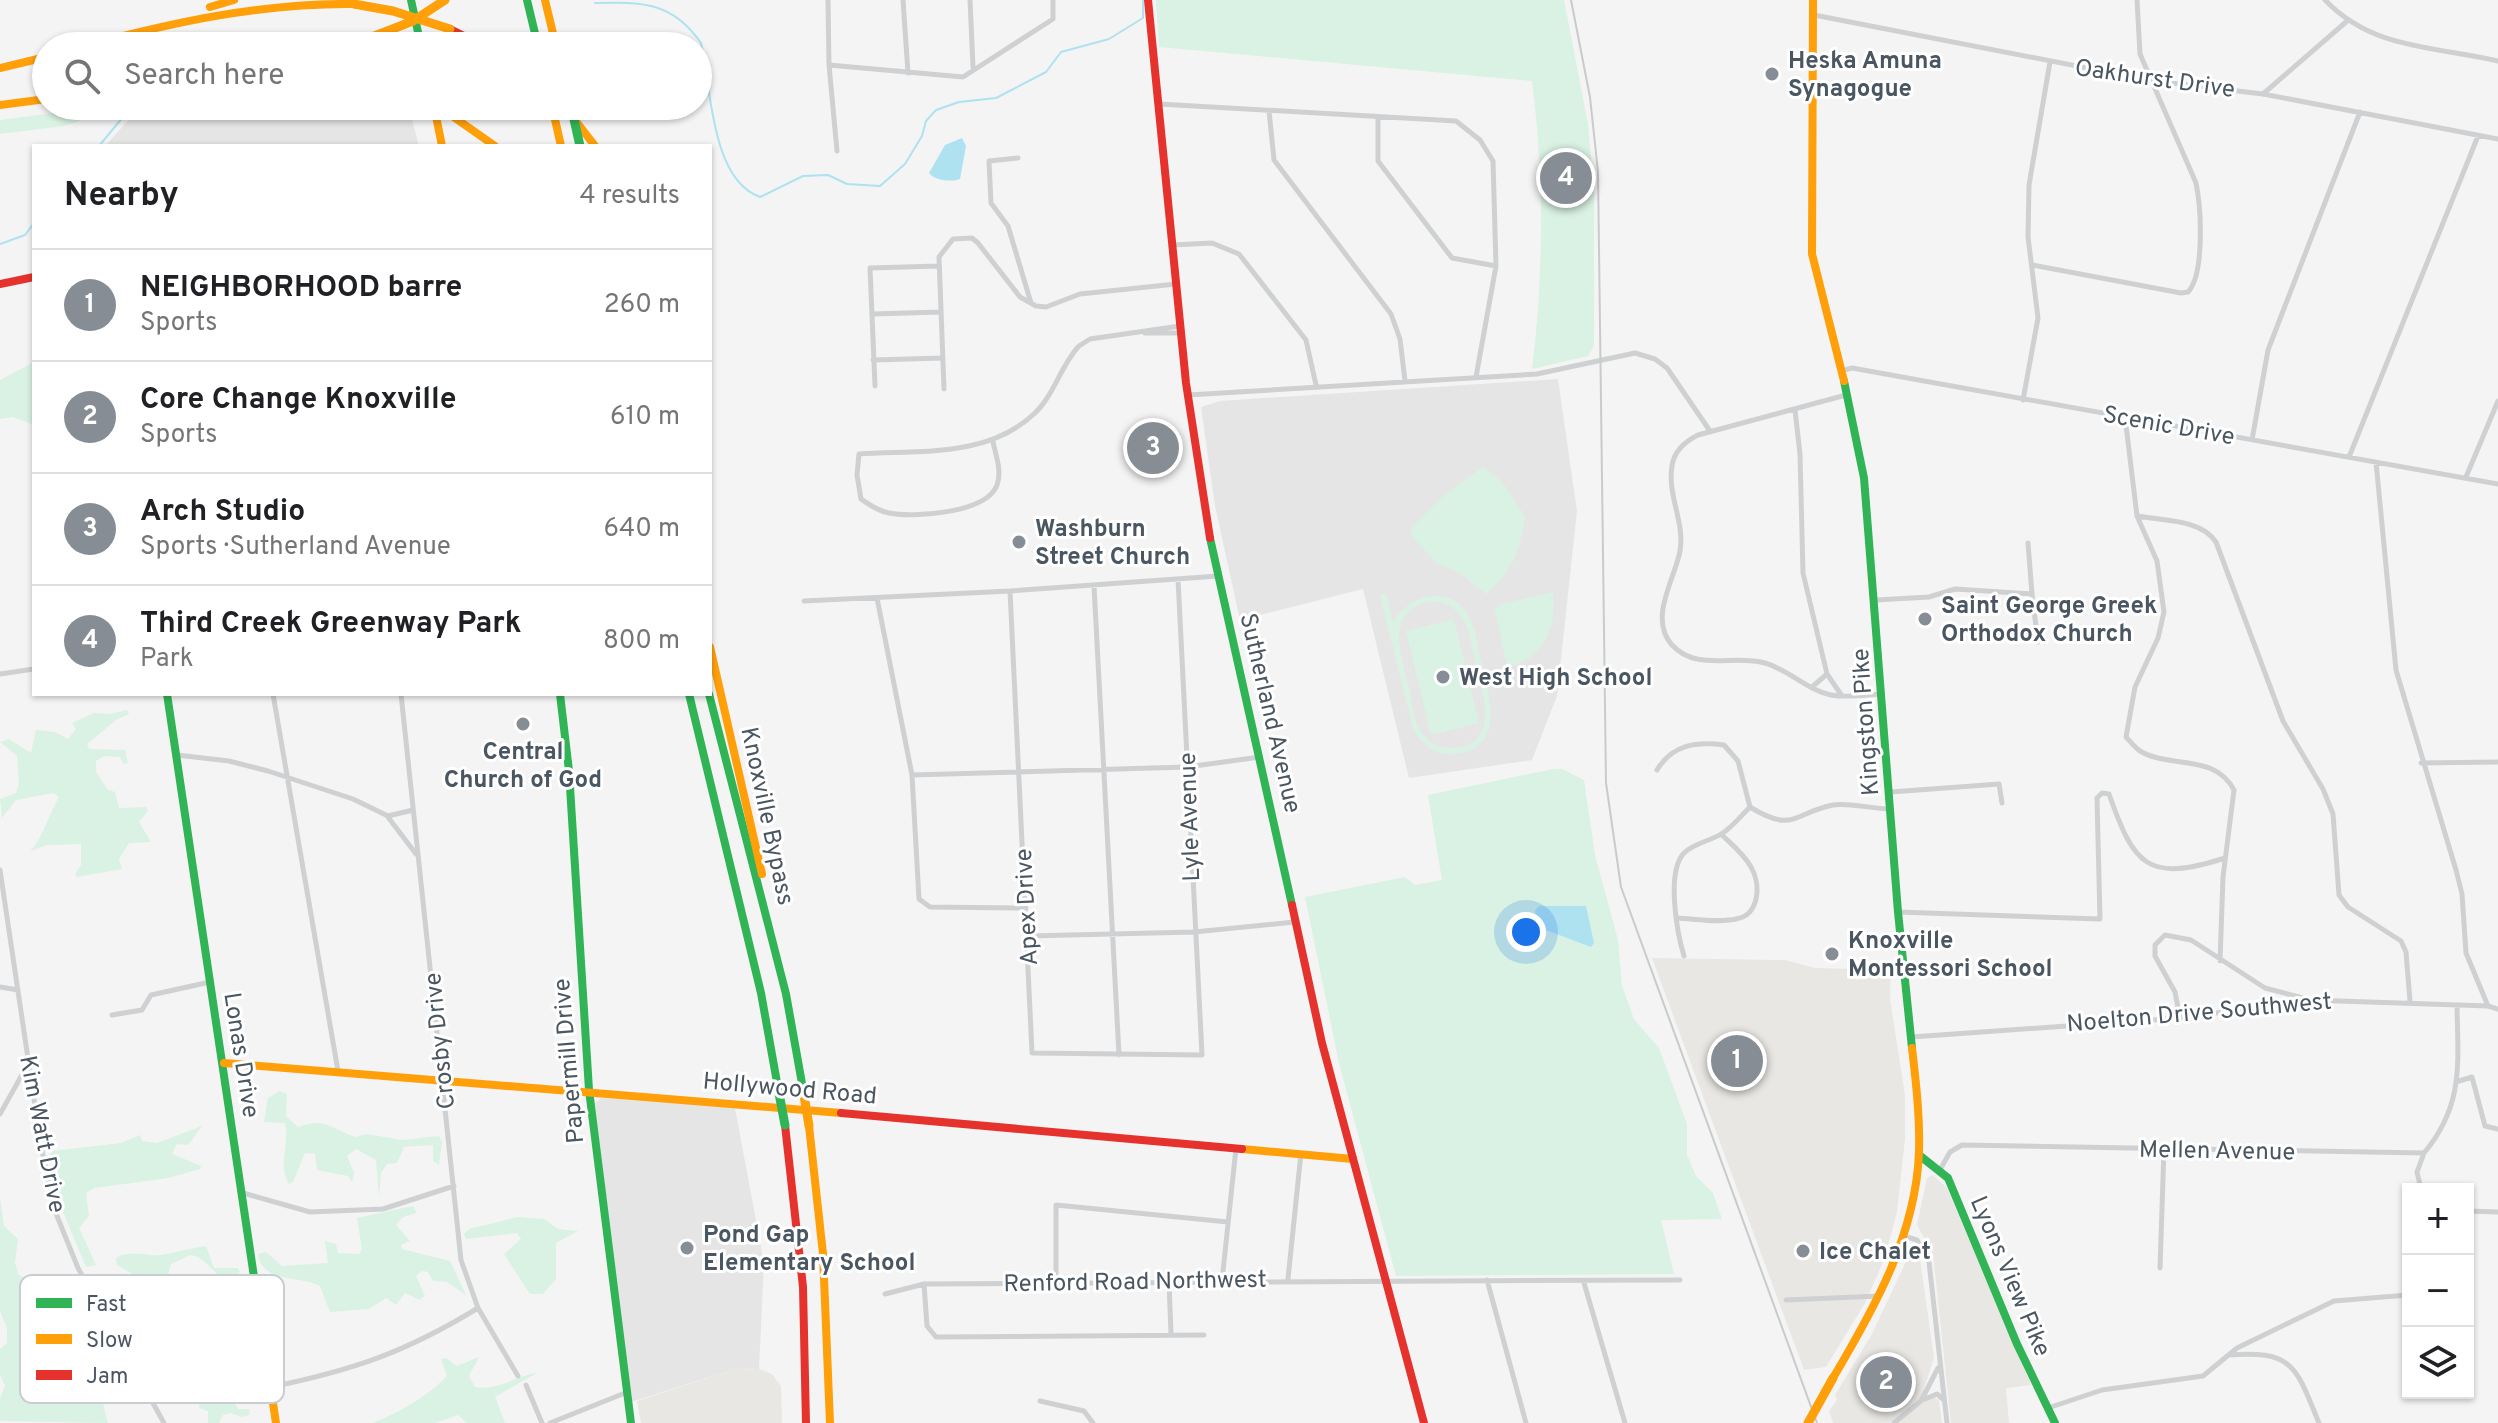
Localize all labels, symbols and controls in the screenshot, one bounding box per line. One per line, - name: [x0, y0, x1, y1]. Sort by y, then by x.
- search box: [32, 32, 712, 120]
- place label: Heska Amuna Synagogue: [1788, 47, 1942, 105]
- icon: search: [60, 54, 104, 98]
- street label: Oakhurst Drive: [2073, 54, 2237, 106]
- text: Search here: [124, 58, 284, 95]
- marker: Heska Amuna Synagogue: [1763, 65, 1781, 83]
- pin: 4: [1540, 148, 1592, 208]
- text: Nearby: [64, 175, 179, 218]
- text: 4 results: [579, 180, 680, 213]
- text: NEIGHBORHOOD barre: [140, 270, 462, 307]
- text: 1: [85, 289, 95, 322]
- text: 260 m: [604, 289, 680, 322]
- text: Sports: [140, 307, 217, 340]
- text: Core Change Knoxville: [140, 382, 456, 419]
- text: 2: [82, 401, 98, 434]
- text: 610 m: [610, 401, 680, 434]
- street label: Scenic Drive: [2100, 401, 2237, 453]
- pin: 3: [1127, 418, 1179, 478]
- text: Sports: [140, 419, 217, 452]
- text: Arch Studio: [140, 494, 305, 531]
- text: 3: [82, 513, 98, 546]
- text: 640 m: [604, 513, 680, 546]
- place label: Washburn Street Church: [1035, 515, 1190, 573]
- text: Sports · Sutherland Avenue: [140, 531, 451, 564]
- marker: Washburn Street Church: [1010, 533, 1028, 551]
- place label: Saint George Greek Orthodox Church: [1941, 592, 2157, 650]
- text: Third Creek Greenway Park: [140, 606, 521, 643]
- marker: Saint George Greek Orthodox Church: [1916, 610, 1934, 628]
- street label: Sutherland Avenue: [1231, 611, 1307, 816]
- text: 4: [82, 625, 98, 658]
- text: 800 m: [603, 625, 680, 658]
- text: Park: [140, 643, 194, 676]
- street label: Kingston Pike: [1847, 647, 1887, 797]
- place label: West High School: [1459, 664, 1652, 694]
- marker: West High School: [1434, 668, 1452, 686]
- marker: Central Church of God: [514, 715, 532, 733]
- street label: Knoxville Bypass: [733, 725, 800, 908]
- place label: Central Church of God: [444, 738, 602, 796]
- street label: Lyle Avenue: [1174, 752, 1208, 882]
- street label: Apex Drive: [1010, 848, 1046, 966]
- your location: [1506, 912, 1546, 952]
- place label: Knoxville Montessori School: [1848, 927, 2052, 985]
- marker: Knoxville Montessori School: [1823, 945, 1841, 963]
- street label: Crosby Drive: [419, 971, 463, 1111]
- street label: Papermill Drive: [548, 977, 592, 1145]
- street label: Noelton Drive Southwest: [2065, 987, 2333, 1041]
- street label: Lonas Drive: [215, 990, 265, 1120]
- pin: 1: [1711, 1031, 1763, 1091]
- street label: Kim Watt Drive: [11, 1053, 71, 1216]
- street label: Hollywood Road: [702, 1067, 878, 1113]
- street label: Mellen Avenue: [2139, 1136, 2295, 1168]
- map controls: [2402, 1183, 2474, 1399]
- button: +: [2402, 1183, 2474, 1255]
- street label: Lyons View Pike: [1962, 1192, 2056, 1361]
- place label: Pond Gap Elementary School: [703, 1221, 915, 1279]
- place label: Ice Chalet: [1819, 1238, 1931, 1268]
- marker: Pond Gap Elementary School: [678, 1239, 696, 1257]
- marker: Ice Chalet: [1794, 1242, 1812, 1260]
- button: −: [2402, 1255, 2474, 1327]
- street label: Renford Road Northwest: [1003, 1266, 1267, 1300]
- legend: [20, 1275, 284, 1403]
- text: Fast: [86, 1292, 127, 1319]
- button: layers: [2402, 1327, 2474, 1399]
- text: Slow: [86, 1328, 133, 1355]
- pin: 2: [1860, 1352, 1912, 1412]
- text: Jam: [86, 1364, 129, 1391]

